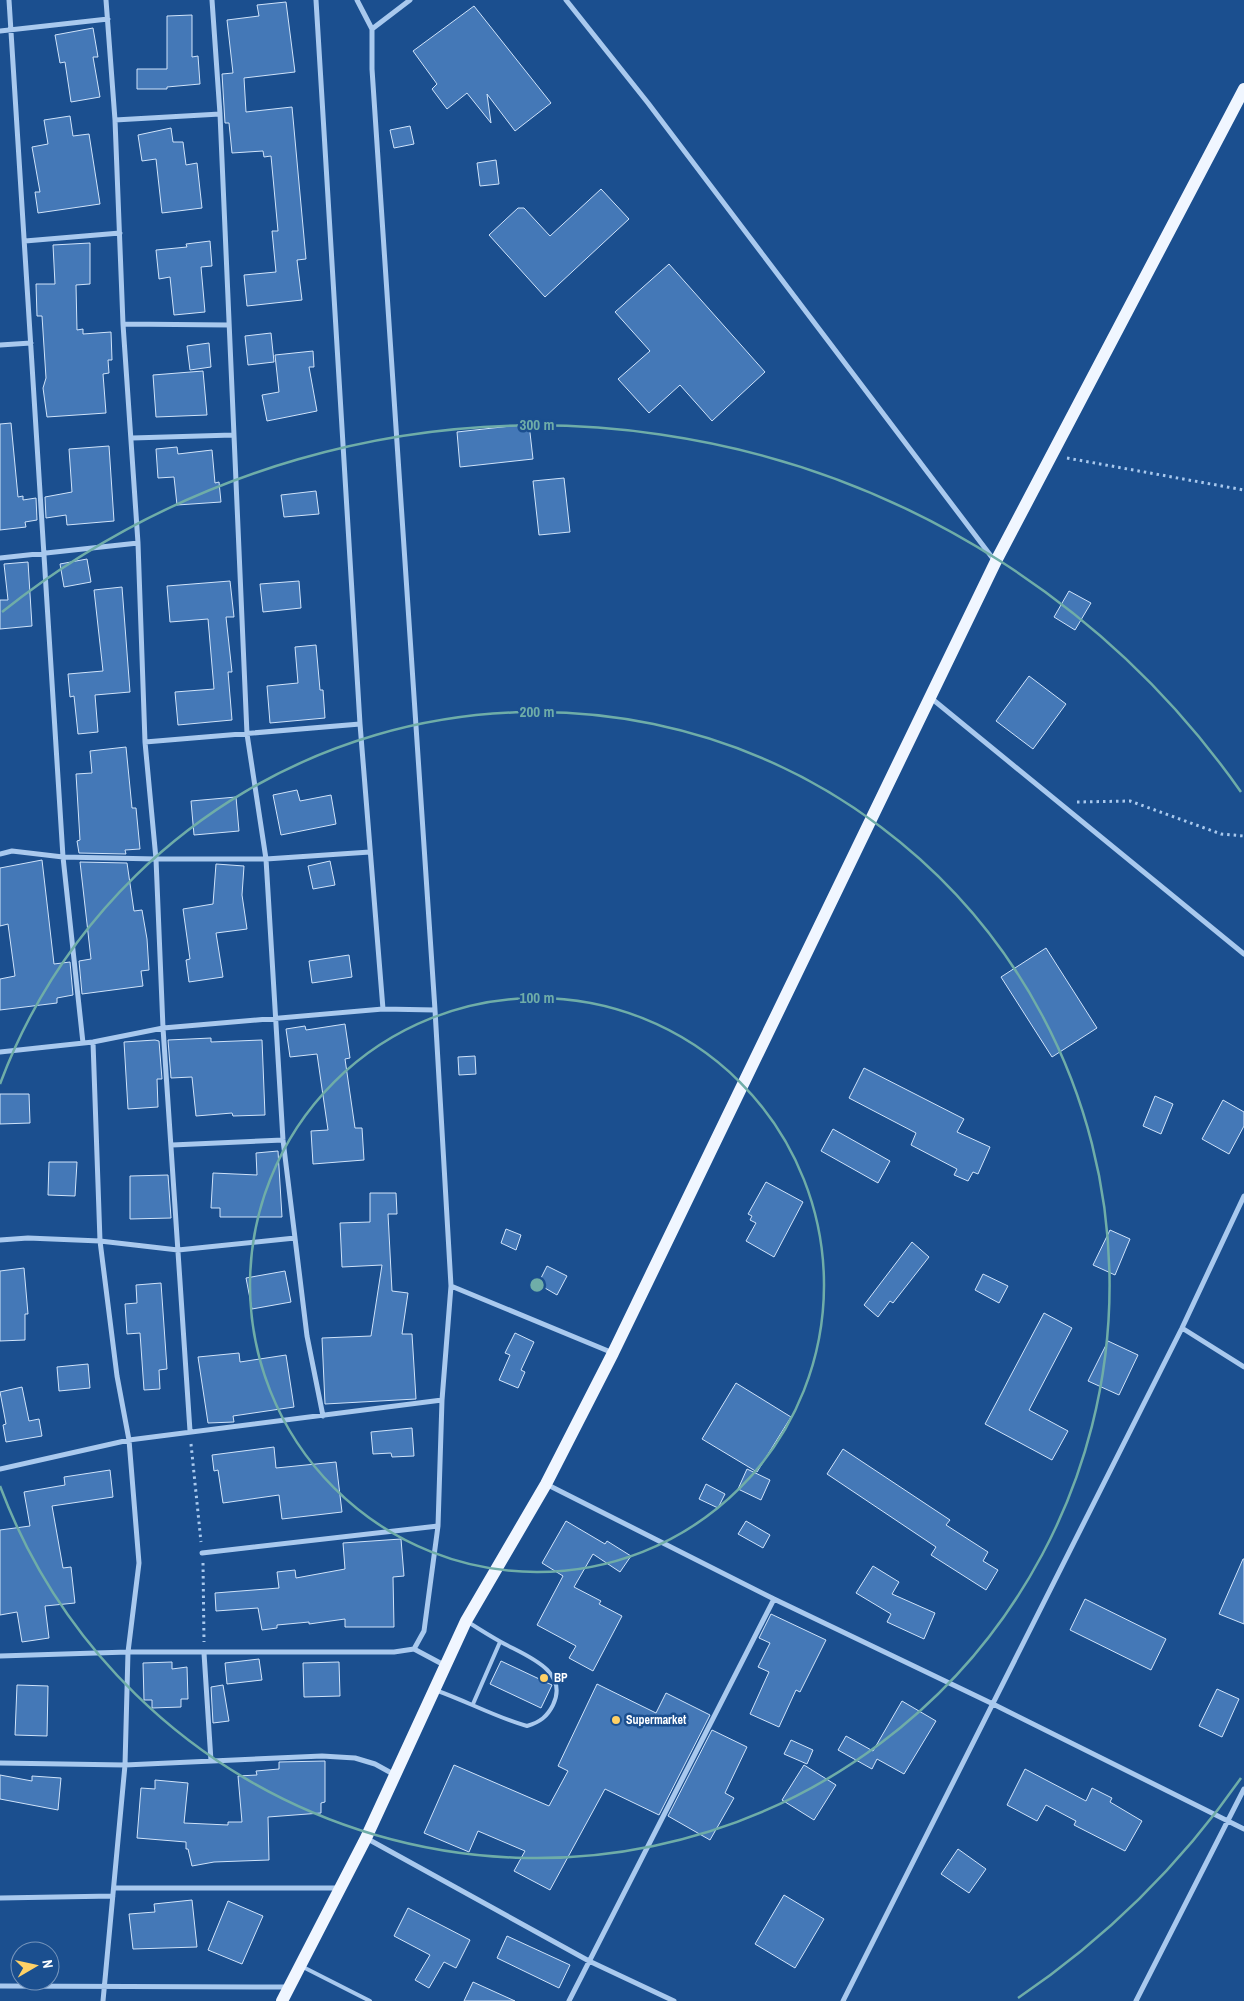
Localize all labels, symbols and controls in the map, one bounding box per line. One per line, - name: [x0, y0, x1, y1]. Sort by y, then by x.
- text: 300 m: [520, 414, 554, 435]
- text: 200 m: [520, 701, 554, 722]
- text: 100 m: [520, 987, 554, 1008]
- centre of rings: [528, 1276, 546, 1294]
- place label: BP: [554, 1670, 568, 1686]
- marker: BP: [538, 1672, 550, 1684]
- place label: Supermarket: [626, 1712, 687, 1728]
- marker: Supermarket: [610, 1714, 622, 1726]
- north arrow: [10, 1941, 60, 1991]
- text: N: [38, 1958, 57, 1969]

